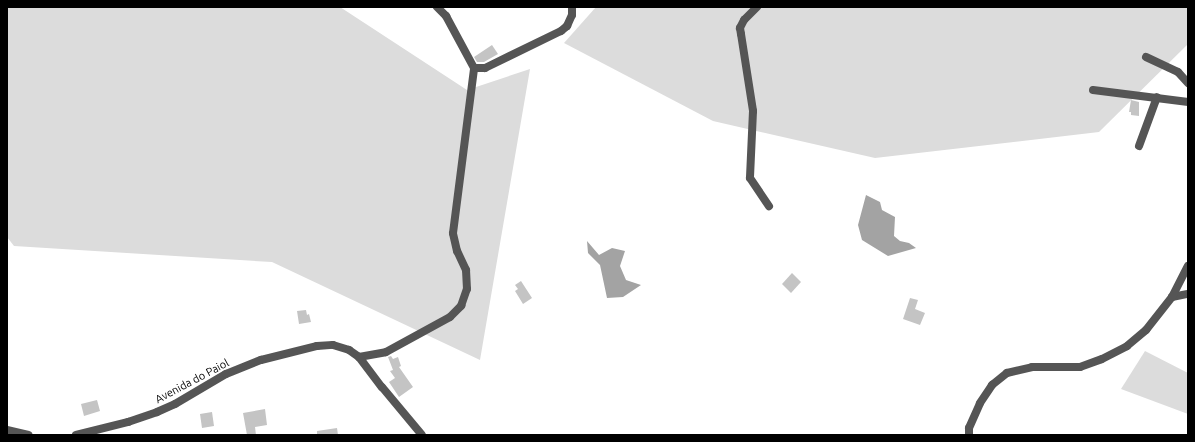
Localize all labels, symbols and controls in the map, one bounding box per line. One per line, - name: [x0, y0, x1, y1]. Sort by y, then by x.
- street label: Avenida do Paiol: [153, 356, 231, 406]

